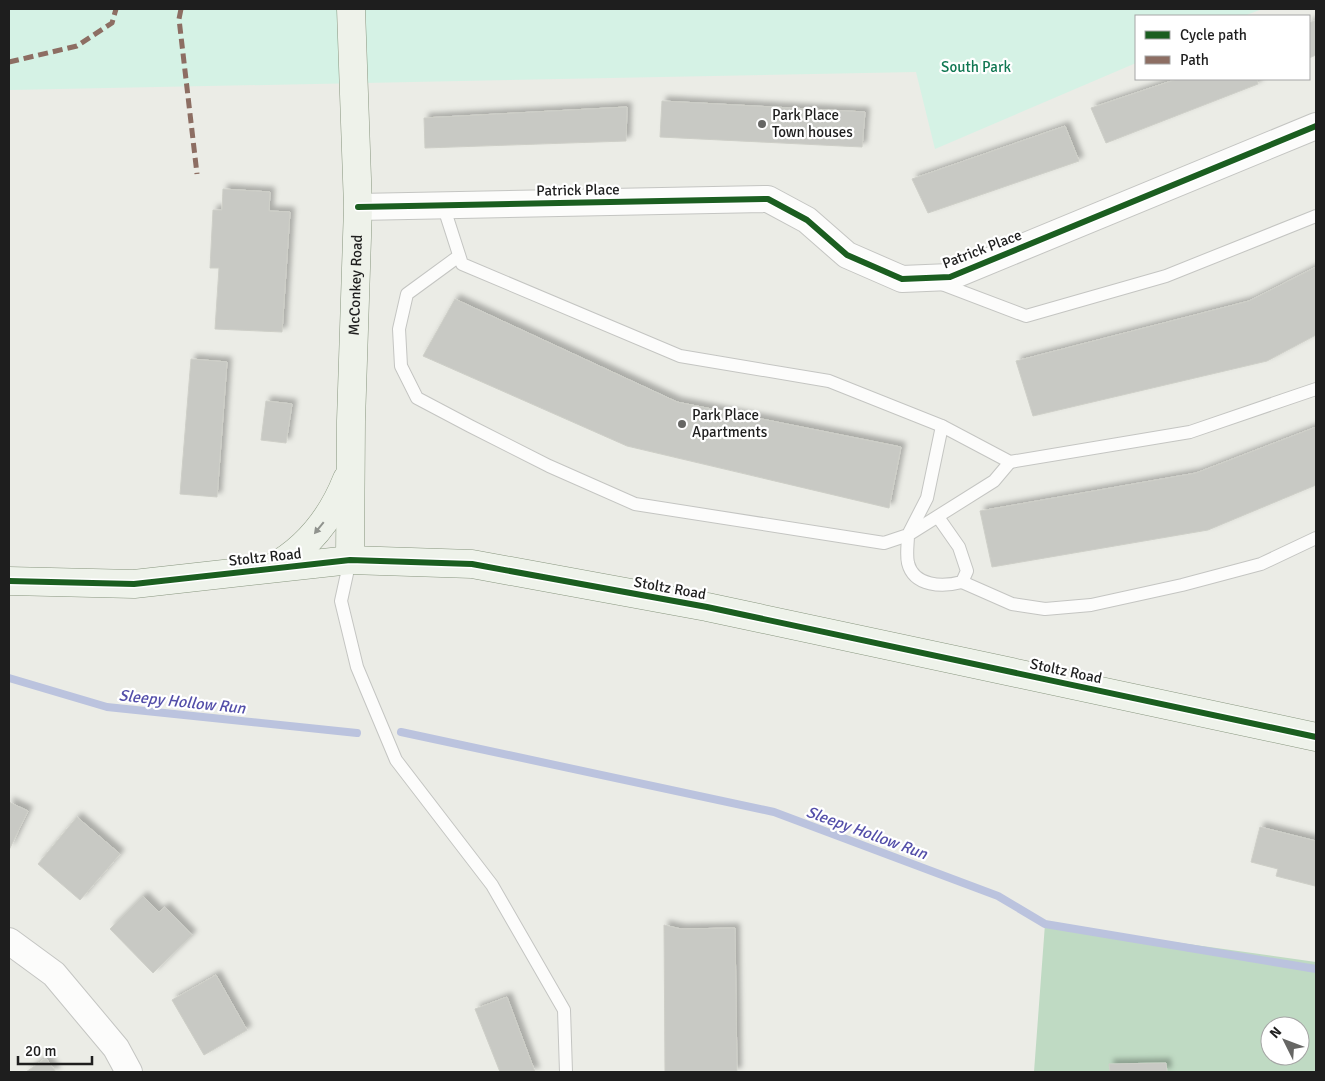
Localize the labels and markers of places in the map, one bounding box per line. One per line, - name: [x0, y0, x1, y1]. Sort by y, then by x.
- place label: Park Place Town houses: [772, 106, 853, 141]
- marker: Park Place Town houses: [756, 118, 768, 130]
- place label: Park Place Apartments: [692, 406, 768, 441]
- marker: Park Place Apartments: [676, 418, 688, 430]

